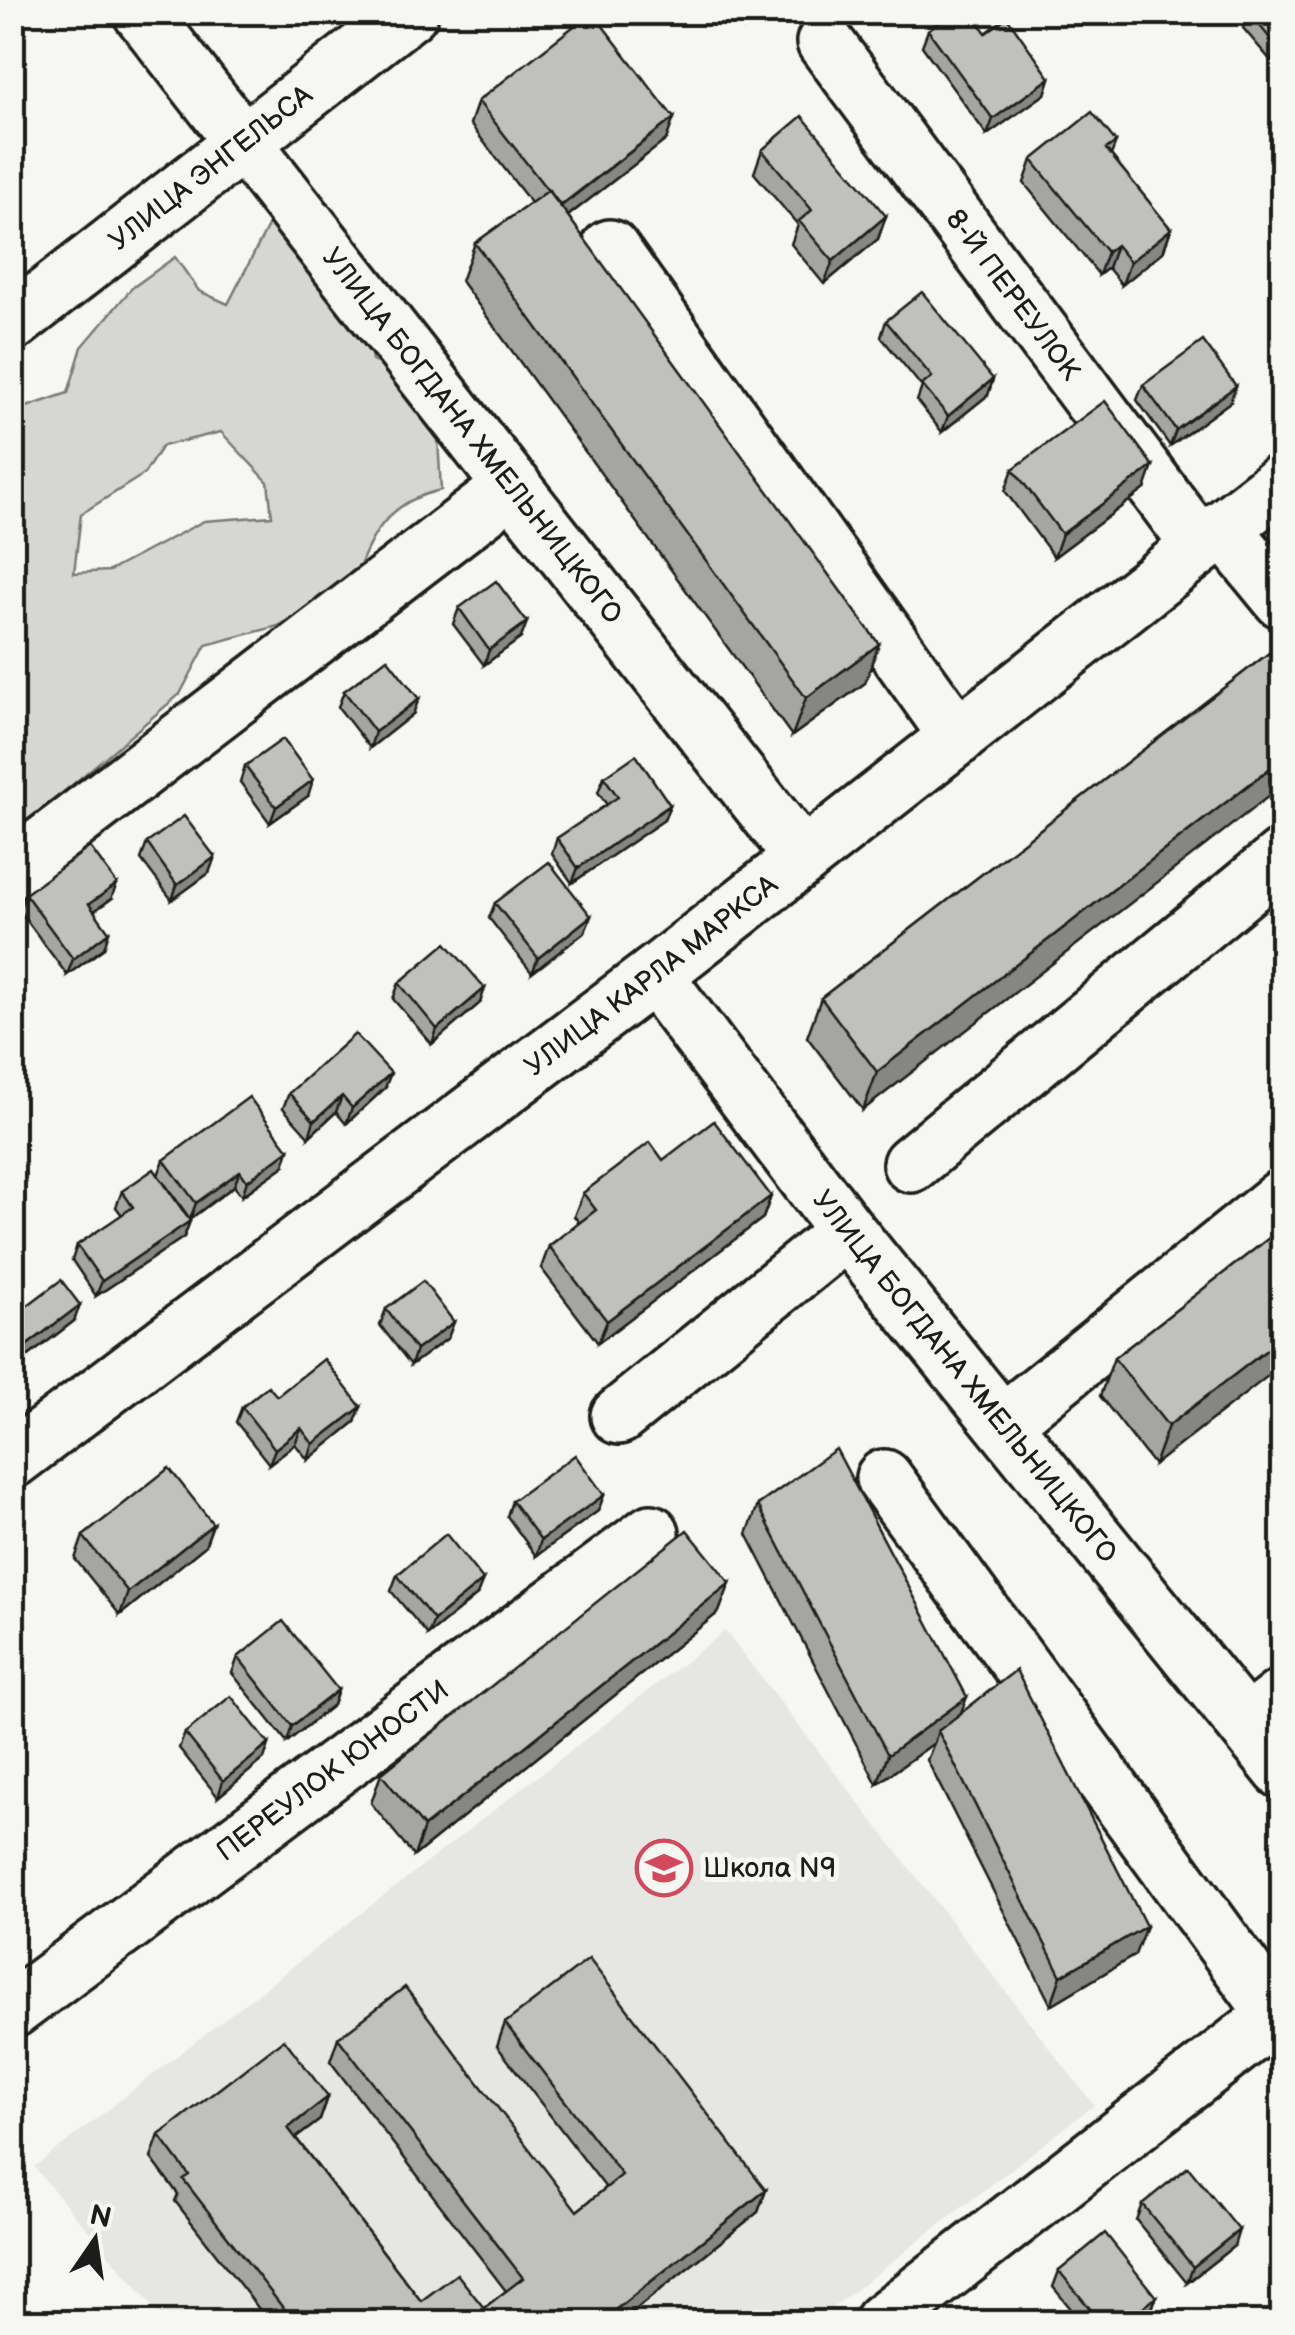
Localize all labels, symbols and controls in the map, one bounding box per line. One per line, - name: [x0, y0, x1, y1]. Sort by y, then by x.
- street label: УЛИЦА ЭНГЕЛЬСА: [102, 78, 319, 257]
- street label: 8-Й ПЕРЕУЛОК: [939, 203, 1088, 387]
- street label: УЛИЦА БОГДАНА ХМЕЛЬНИЦКОГО: [315, 241, 630, 630]
- street label: УЛИЦА КАРЛА МАРКСА: [518, 867, 785, 1083]
- street label: УЛИЦА БОГДАНА ХМЕЛЬНИЦКОГО: [806, 1184, 1125, 1569]
- street label: ПЕРЕУЛОК ЮНОСТИ: [210, 1673, 455, 1868]
- school or university icon: Школа N9: [634, 1838, 694, 1898]
- place label: Школа N9: [703, 1852, 836, 1885]
- north arrow: [45, 2190, 145, 2290]
- text: N: [86, 2199, 114, 2236]

